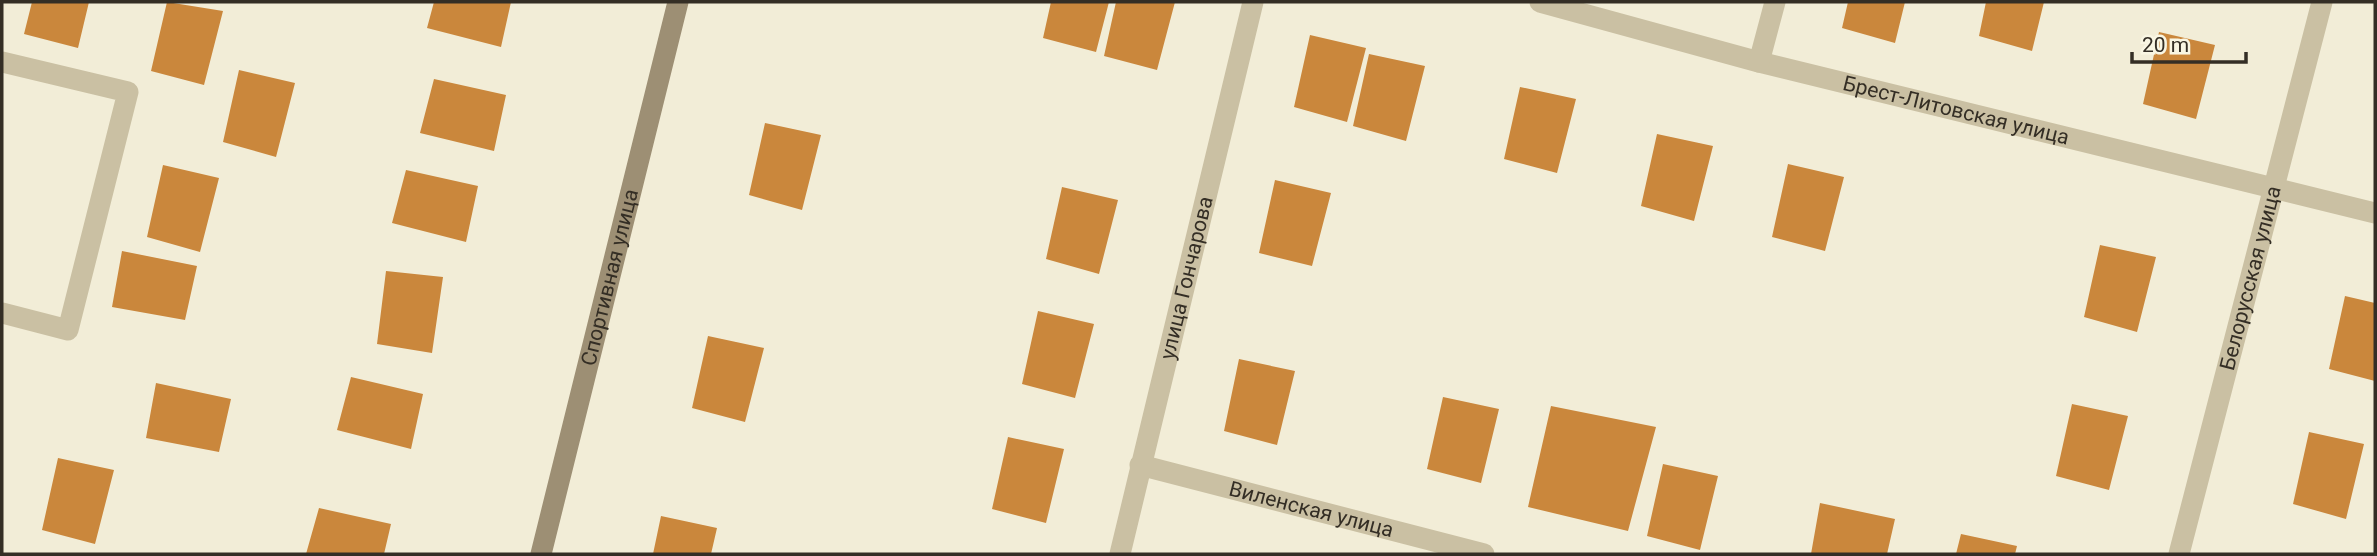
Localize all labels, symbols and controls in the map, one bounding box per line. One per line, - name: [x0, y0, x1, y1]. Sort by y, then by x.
- scale bar: [2132, 21, 2246, 65]
- text: 20 m: [2142, 33, 2189, 57]
- street label: Брест-Литовская улица: [1841, 71, 2072, 150]
- street label: Белорусская улица: [2215, 184, 2286, 373]
- street label: Спортивная улица: [576, 187, 643, 368]
- street label: улица Гончарова: [1155, 194, 1218, 362]
- street label: Виленская улица: [1227, 477, 1396, 542]

